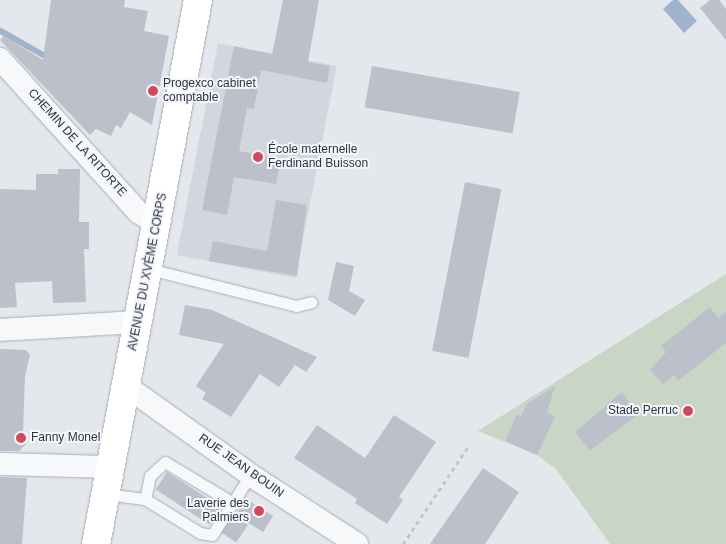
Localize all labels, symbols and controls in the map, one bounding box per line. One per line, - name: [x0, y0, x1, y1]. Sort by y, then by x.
- place label: Progexco cabinet comptable: [163, 77, 256, 105]
- marker: Progexco cabinet comptable: [147, 85, 159, 97]
- street label: CHEMIN DE LA RITORTE: [25, 86, 129, 200]
- place label: École maternelle Ferdinand Buisson: [268, 143, 368, 171]
- marker: École maternelle Ferdinand Buisson: [252, 151, 264, 163]
- street label: AVENUE DU XVÈME CORPS: [126, 192, 170, 352]
- place label: Stade Perruc: [608, 404, 678, 418]
- marker: Stade Perruc: [682, 405, 694, 417]
- place label: Fanny Monel: [31, 431, 100, 445]
- street label: RUE JEAN BOUIN: [196, 431, 286, 501]
- marker: Fanny Monel: [15, 432, 27, 444]
- place label: Laverie des Palmiers: [187, 497, 249, 525]
- marker: Laverie des Palmiers: [253, 505, 265, 517]

